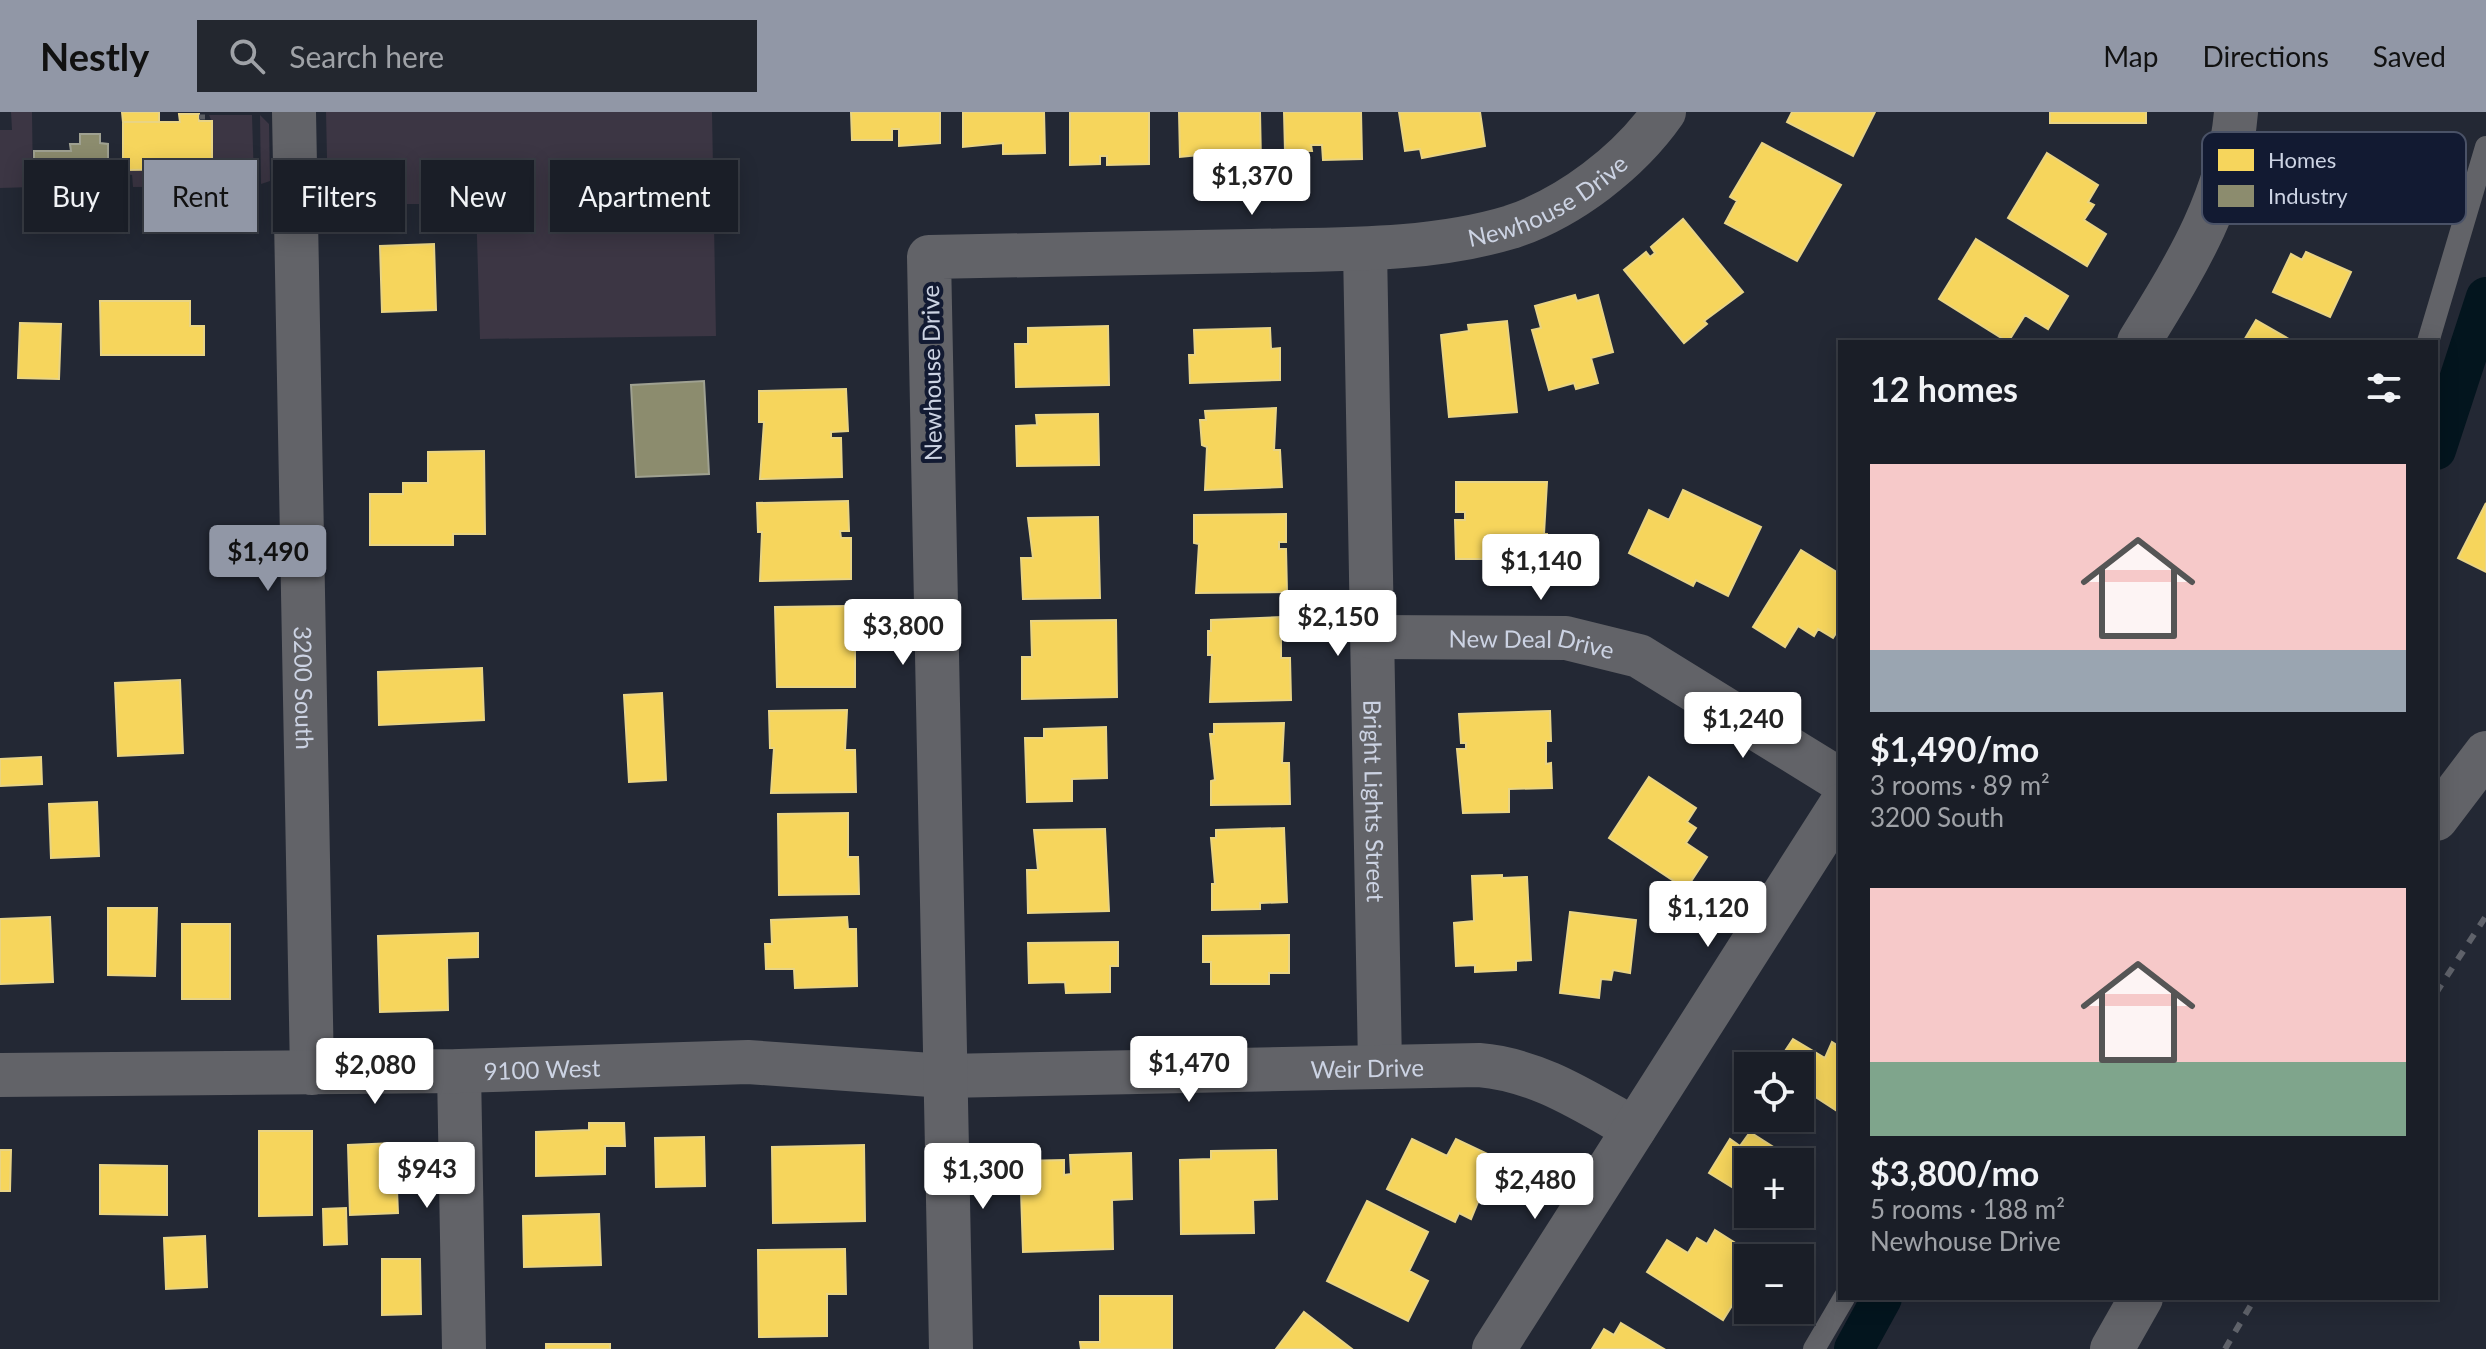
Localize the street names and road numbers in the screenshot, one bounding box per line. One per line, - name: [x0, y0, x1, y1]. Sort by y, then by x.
- street label: Newhouse Drive: [1465, 148, 1633, 252]
- street label: Newhouse Drive: [915, 285, 947, 461]
- street label: New Deal Drive: [1448, 622, 1617, 664]
- street label: 3200 South: [289, 626, 320, 750]
- street label: Bright Lights Street: [1359, 699, 1391, 903]
- street label: 9100 West: [483, 1052, 601, 1085]
- street label: Weir Drive: [1310, 1052, 1424, 1083]

